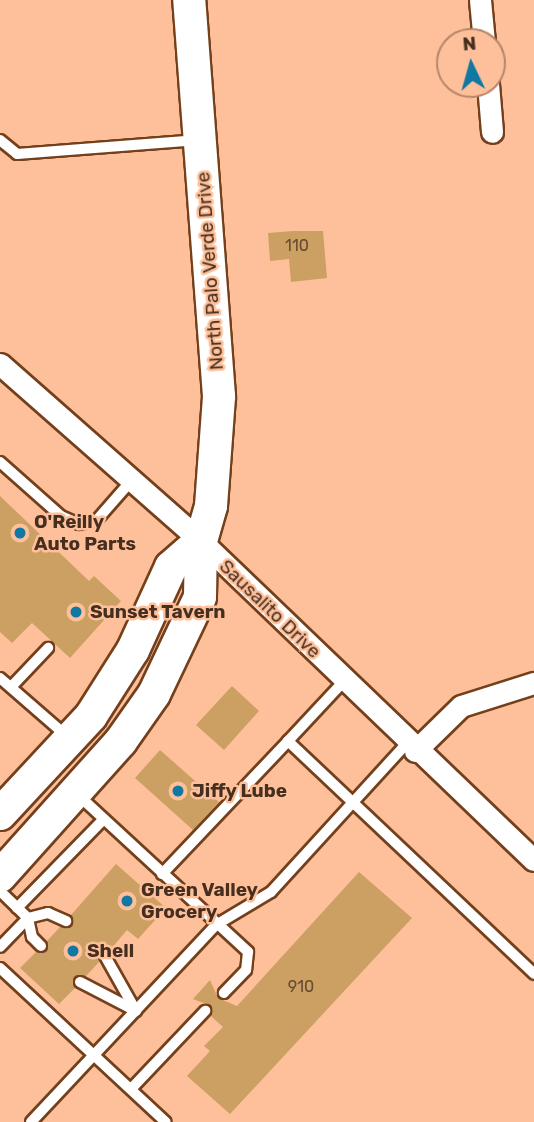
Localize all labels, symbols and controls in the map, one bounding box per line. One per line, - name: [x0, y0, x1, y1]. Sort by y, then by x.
- north arrow: [436, 28, 506, 98]
- text: N: [461, 32, 477, 56]
- street label: North Palo Verde Drive: [192, 171, 228, 371]
- house number: 110: [285, 236, 309, 256]
- place label: O'Reilly Auto Parts: [34, 511, 136, 555]
- marker: O'Reilly Auto Parts: [12, 525, 28, 541]
- street label: Sausalito Drive: [215, 555, 325, 663]
- place label: Sunset Tavern: [90, 601, 226, 623]
- marker: Sunset Tavern: [68, 604, 84, 620]
- place label: Jiffy Lube: [192, 780, 288, 802]
- marker: Jiffy Lube: [170, 783, 186, 799]
- place label: Green Valley Grocery: [141, 879, 258, 923]
- marker: Green Valley Grocery: [119, 893, 135, 909]
- place label: Shell: [87, 940, 134, 962]
- marker: Shell: [65, 943, 81, 959]
- house number: 910: [288, 977, 314, 997]

